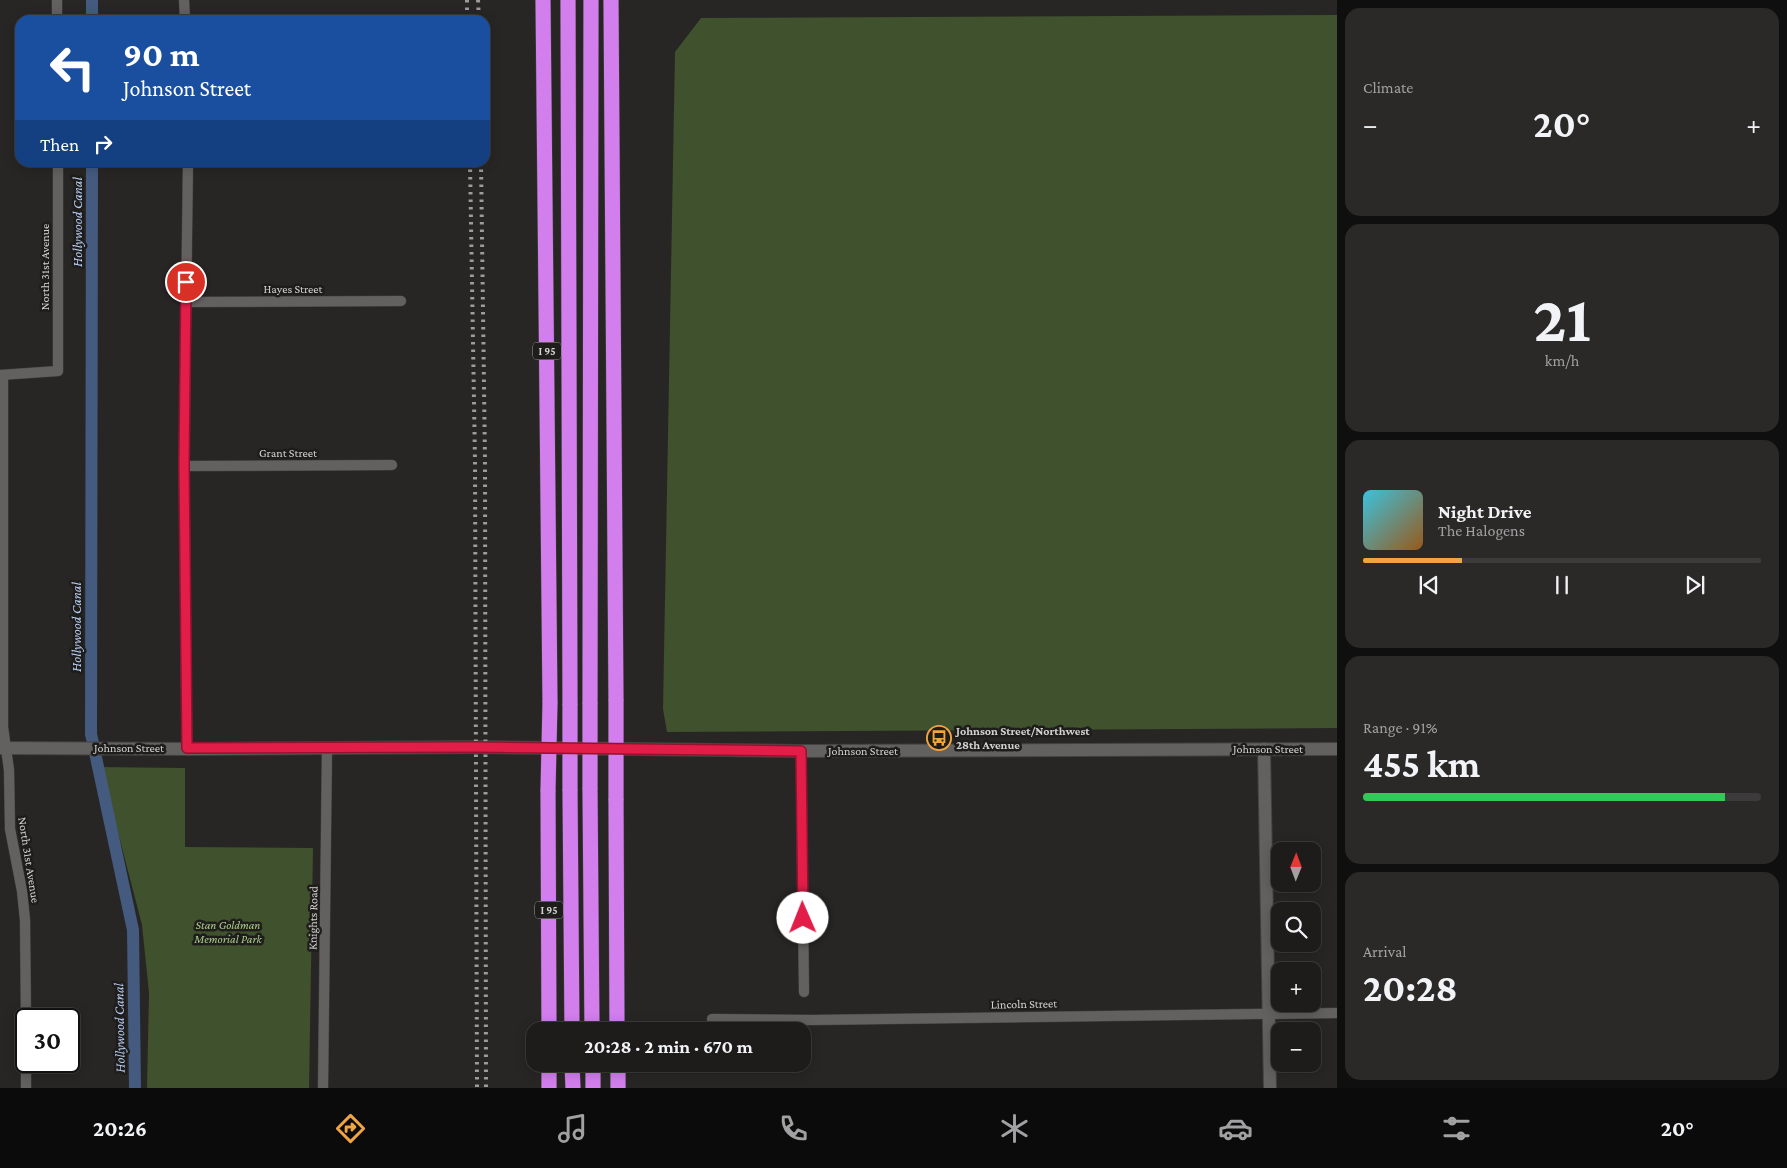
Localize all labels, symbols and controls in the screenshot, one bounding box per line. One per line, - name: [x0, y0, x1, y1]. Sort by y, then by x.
- icon: left: [40, 35, 105, 100]
- text: 90 m: [123, 35, 200, 74]
- text: Johnson Street: [123, 76, 251, 101]
- text: Climate: [1363, 79, 1413, 96]
- text: 20°: [1533, 103, 1591, 145]
- text: −: [1363, 109, 1378, 140]
- text: +: [1746, 109, 1761, 140]
- icon: right: [89, 130, 117, 158]
- text: Then: [40, 134, 79, 155]
- water label: Hollywood Canal: [69, 177, 85, 267]
- street label: North 31st Avenue: [38, 224, 52, 310]
- pin: [165, 261, 207, 303]
- icon: arrive: [172, 268, 200, 296]
- street label: Hayes Street: [263, 282, 324, 296]
- text: 21: [1533, 283, 1591, 355]
- road number: I 95: [533, 342, 561, 360]
- text: km/h: [1545, 352, 1579, 369]
- street label: Grant Street: [259, 446, 318, 460]
- text: Night Drive: [1438, 501, 1531, 522]
- text: The Halogens: [1438, 522, 1525, 539]
- icon: previous: [1415, 571, 1443, 599]
- icon: pause: [1548, 571, 1576, 599]
- icon: next: [1681, 571, 1709, 599]
- water label: Hollywood Canal: [68, 582, 84, 672]
- text: Range · 91%: [1363, 719, 1438, 736]
- place label: Johnson Street/Northwest 28th Avenue: [954, 724, 1090, 752]
- bus stop icon: Johnson Street/Northwest 28th Avenue: [926, 725, 952, 751]
- street label: Johnson Street: [93, 741, 165, 755]
- street label: Johnson Street: [1232, 742, 1304, 756]
- text: 455 km: [1363, 743, 1480, 785]
- street label: Johnson Street: [827, 744, 899, 758]
- street label: North 31st Avenue: [15, 816, 43, 904]
- north arrow: [1271, 842, 1321, 892]
- map controls: [1271, 842, 1321, 1072]
- street label: Knights Road: [305, 885, 321, 950]
- position arrow: [776, 891, 828, 943]
- road number: I 95: [535, 902, 563, 918]
- button: search: [1271, 902, 1321, 952]
- park label: Stan Goldman Memorial Park: [193, 918, 262, 946]
- text: Arrival: [1363, 943, 1407, 960]
- button: +: [1271, 962, 1321, 1012]
- text: 20:28: [1363, 967, 1458, 1009]
- water label: Hollywood Canal: [110, 982, 128, 1073]
- street label: Lincoln Street: [991, 996, 1058, 1012]
- speed limit sign: 30: [15, 1008, 80, 1073]
- button: −: [1271, 1022, 1321, 1072]
- text: 20:28 · 2 min · 670 m: [584, 1036, 753, 1057]
- icon: directions: [333, 1111, 368, 1146]
- icon: music: [555, 1111, 590, 1146]
- icon: phone: [776, 1111, 811, 1146]
- icon: climate: [997, 1111, 1032, 1146]
- icon: car: [1218, 1111, 1253, 1146]
- icon: filters: [1439, 1111, 1474, 1146]
- text: 20:26: [93, 1116, 147, 1141]
- text: 20°: [1661, 1116, 1694, 1141]

